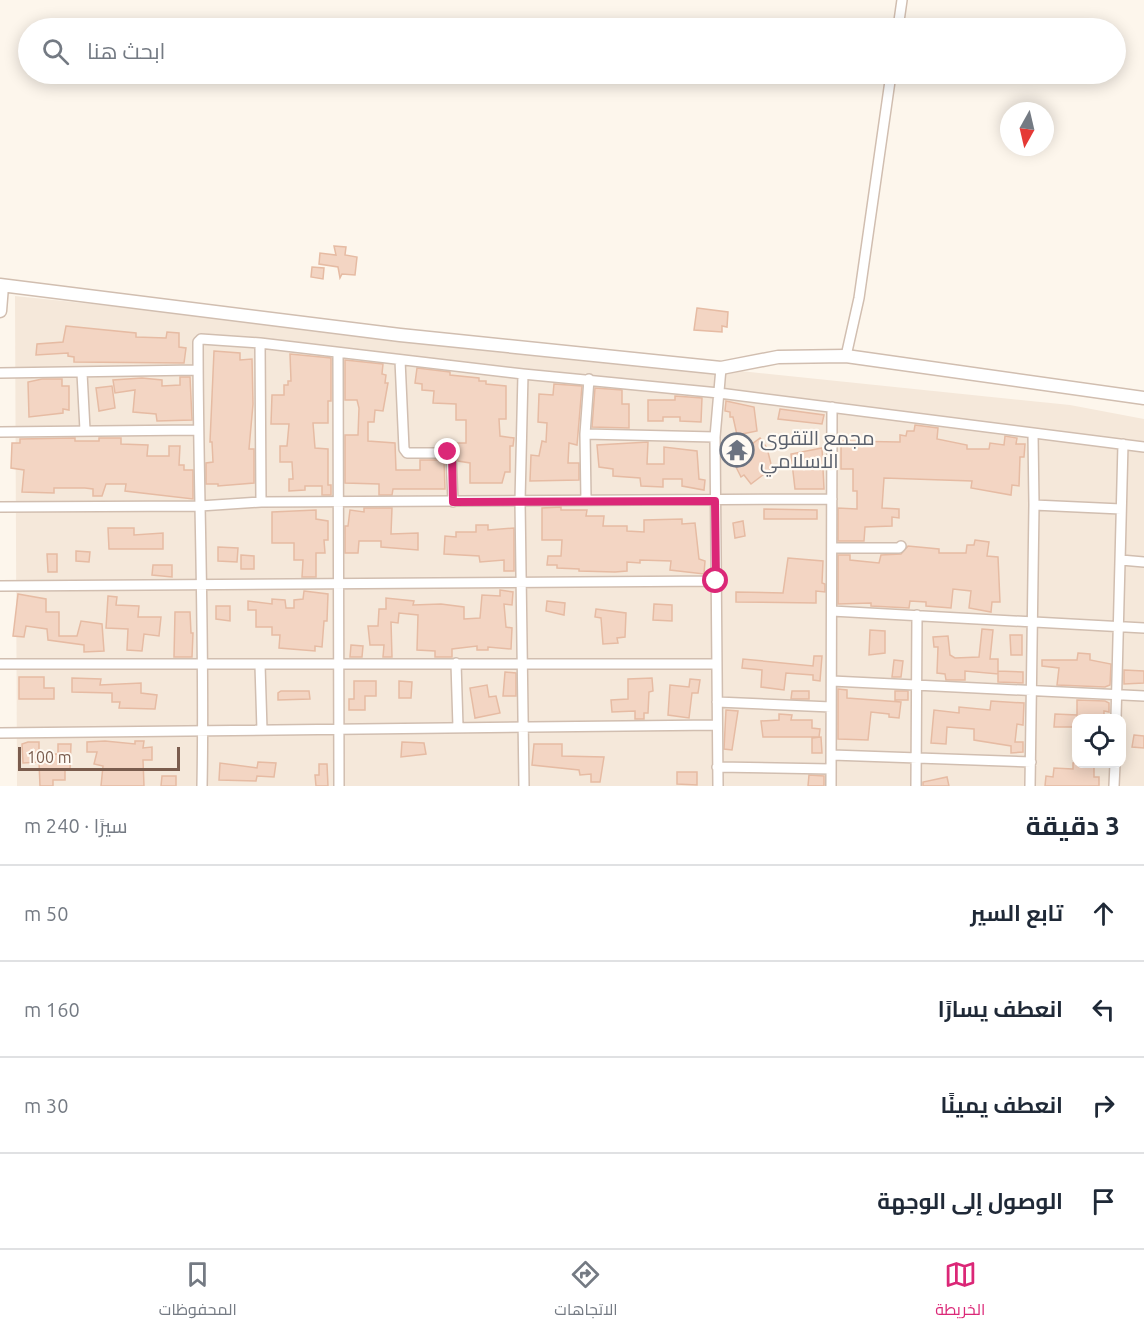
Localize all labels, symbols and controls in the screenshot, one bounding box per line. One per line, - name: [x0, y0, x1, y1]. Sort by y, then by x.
- search box: [18, 18, 1126, 84]
- icon: search: [39, 35, 72, 68]
- text: ابحث هنا: [87, 38, 166, 63]
- north arrow: [1000, 102, 1054, 156]
- place label: مجمع التقوى الاسلامي: [760, 426, 875, 477]
- temple icon: مجمع التقوى الاسلامي: [719, 432, 755, 468]
- route end: [434, 438, 460, 464]
- route start: [702, 567, 728, 593]
- map controls: [1072, 714, 1126, 768]
- button: locate: [1072, 714, 1126, 768]
- scale bar: [18, 744, 180, 772]
- text: 100 m: [27, 748, 72, 766]
- text: 3 دقيقة: [1026, 811, 1120, 840]
- text: سيرًا · 240 m: [24, 814, 128, 837]
- icon: ahead: [1087, 897, 1120, 930]
- text: تابع السير: [970, 900, 1063, 925]
- text: 50 m: [24, 902, 68, 925]
- icon: left: [1087, 993, 1120, 1026]
- text: انعطف يسارًا: [938, 996, 1063, 1021]
- text: 160 m: [24, 998, 80, 1021]
- icon: right: [1087, 1089, 1120, 1122]
- text: انعطف يمينًا: [941, 1092, 1063, 1117]
- text: 30 m: [24, 1094, 68, 1117]
- icon: arrive: [1087, 1185, 1120, 1218]
- text: الوصول إلى الوجهة: [877, 1188, 1063, 1213]
- tab: المحفوظات: [159, 1258, 237, 1324]
- tab: الاتجاهات: [554, 1258, 618, 1324]
- tab: الخريطة: [935, 1258, 985, 1324]

